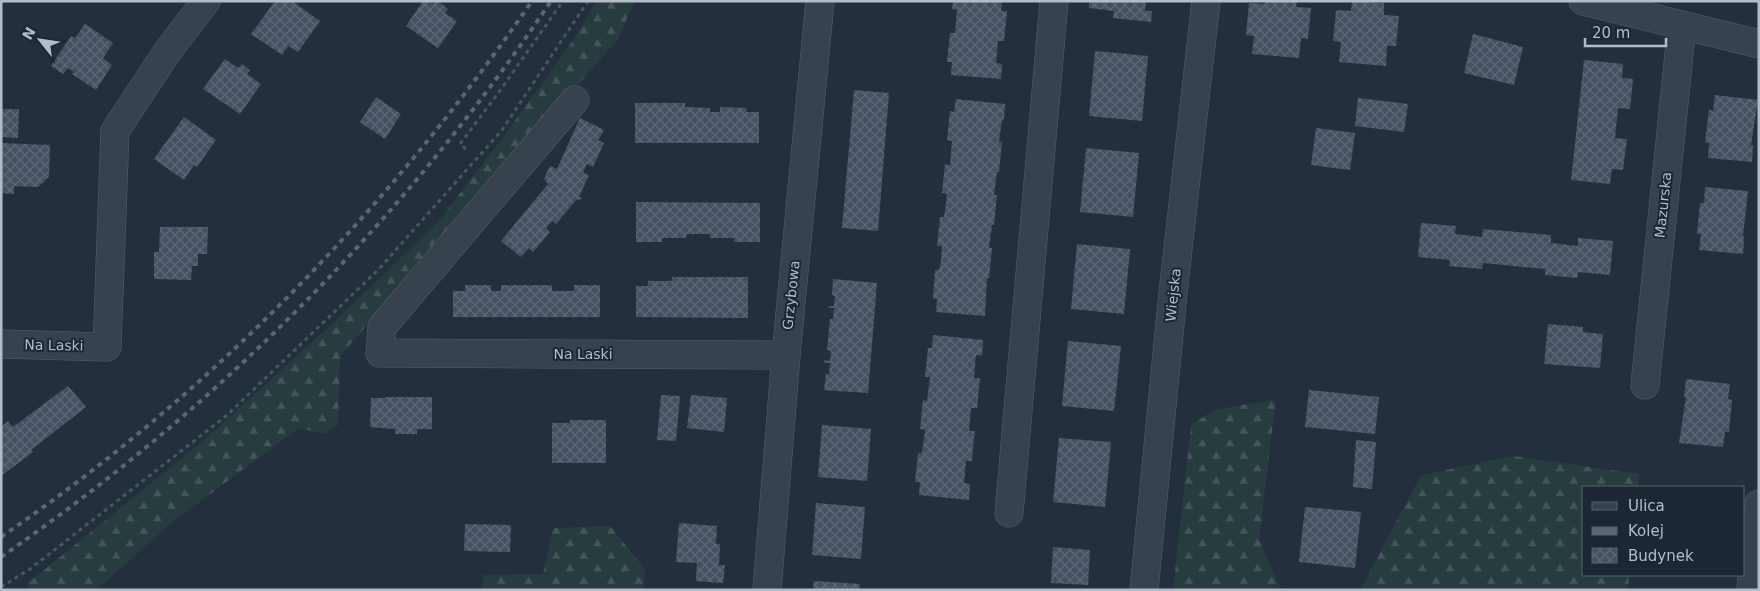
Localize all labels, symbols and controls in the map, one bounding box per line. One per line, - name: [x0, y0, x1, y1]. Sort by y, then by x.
- north arrow: [15, 15, 65, 65]
- scale bar: [1585, 15, 1666, 47]
- text: N: [19, 24, 39, 43]
- text: 20 m: [1592, 24, 1630, 42]
- street label: Mazurska: [1652, 171, 1674, 239]
- street label: Grzybowa: [779, 259, 803, 331]
- street label: Wiejska: [1162, 267, 1184, 323]
- street label: Na Laski: [24, 336, 84, 354]
- street label: Na Laski: [553, 346, 613, 362]
- legend: [1582, 486, 1745, 576]
- text: Ulica: [1628, 497, 1665, 515]
- text: Kolej: [1628, 522, 1664, 540]
- text: Budynek: [1628, 547, 1694, 565]

